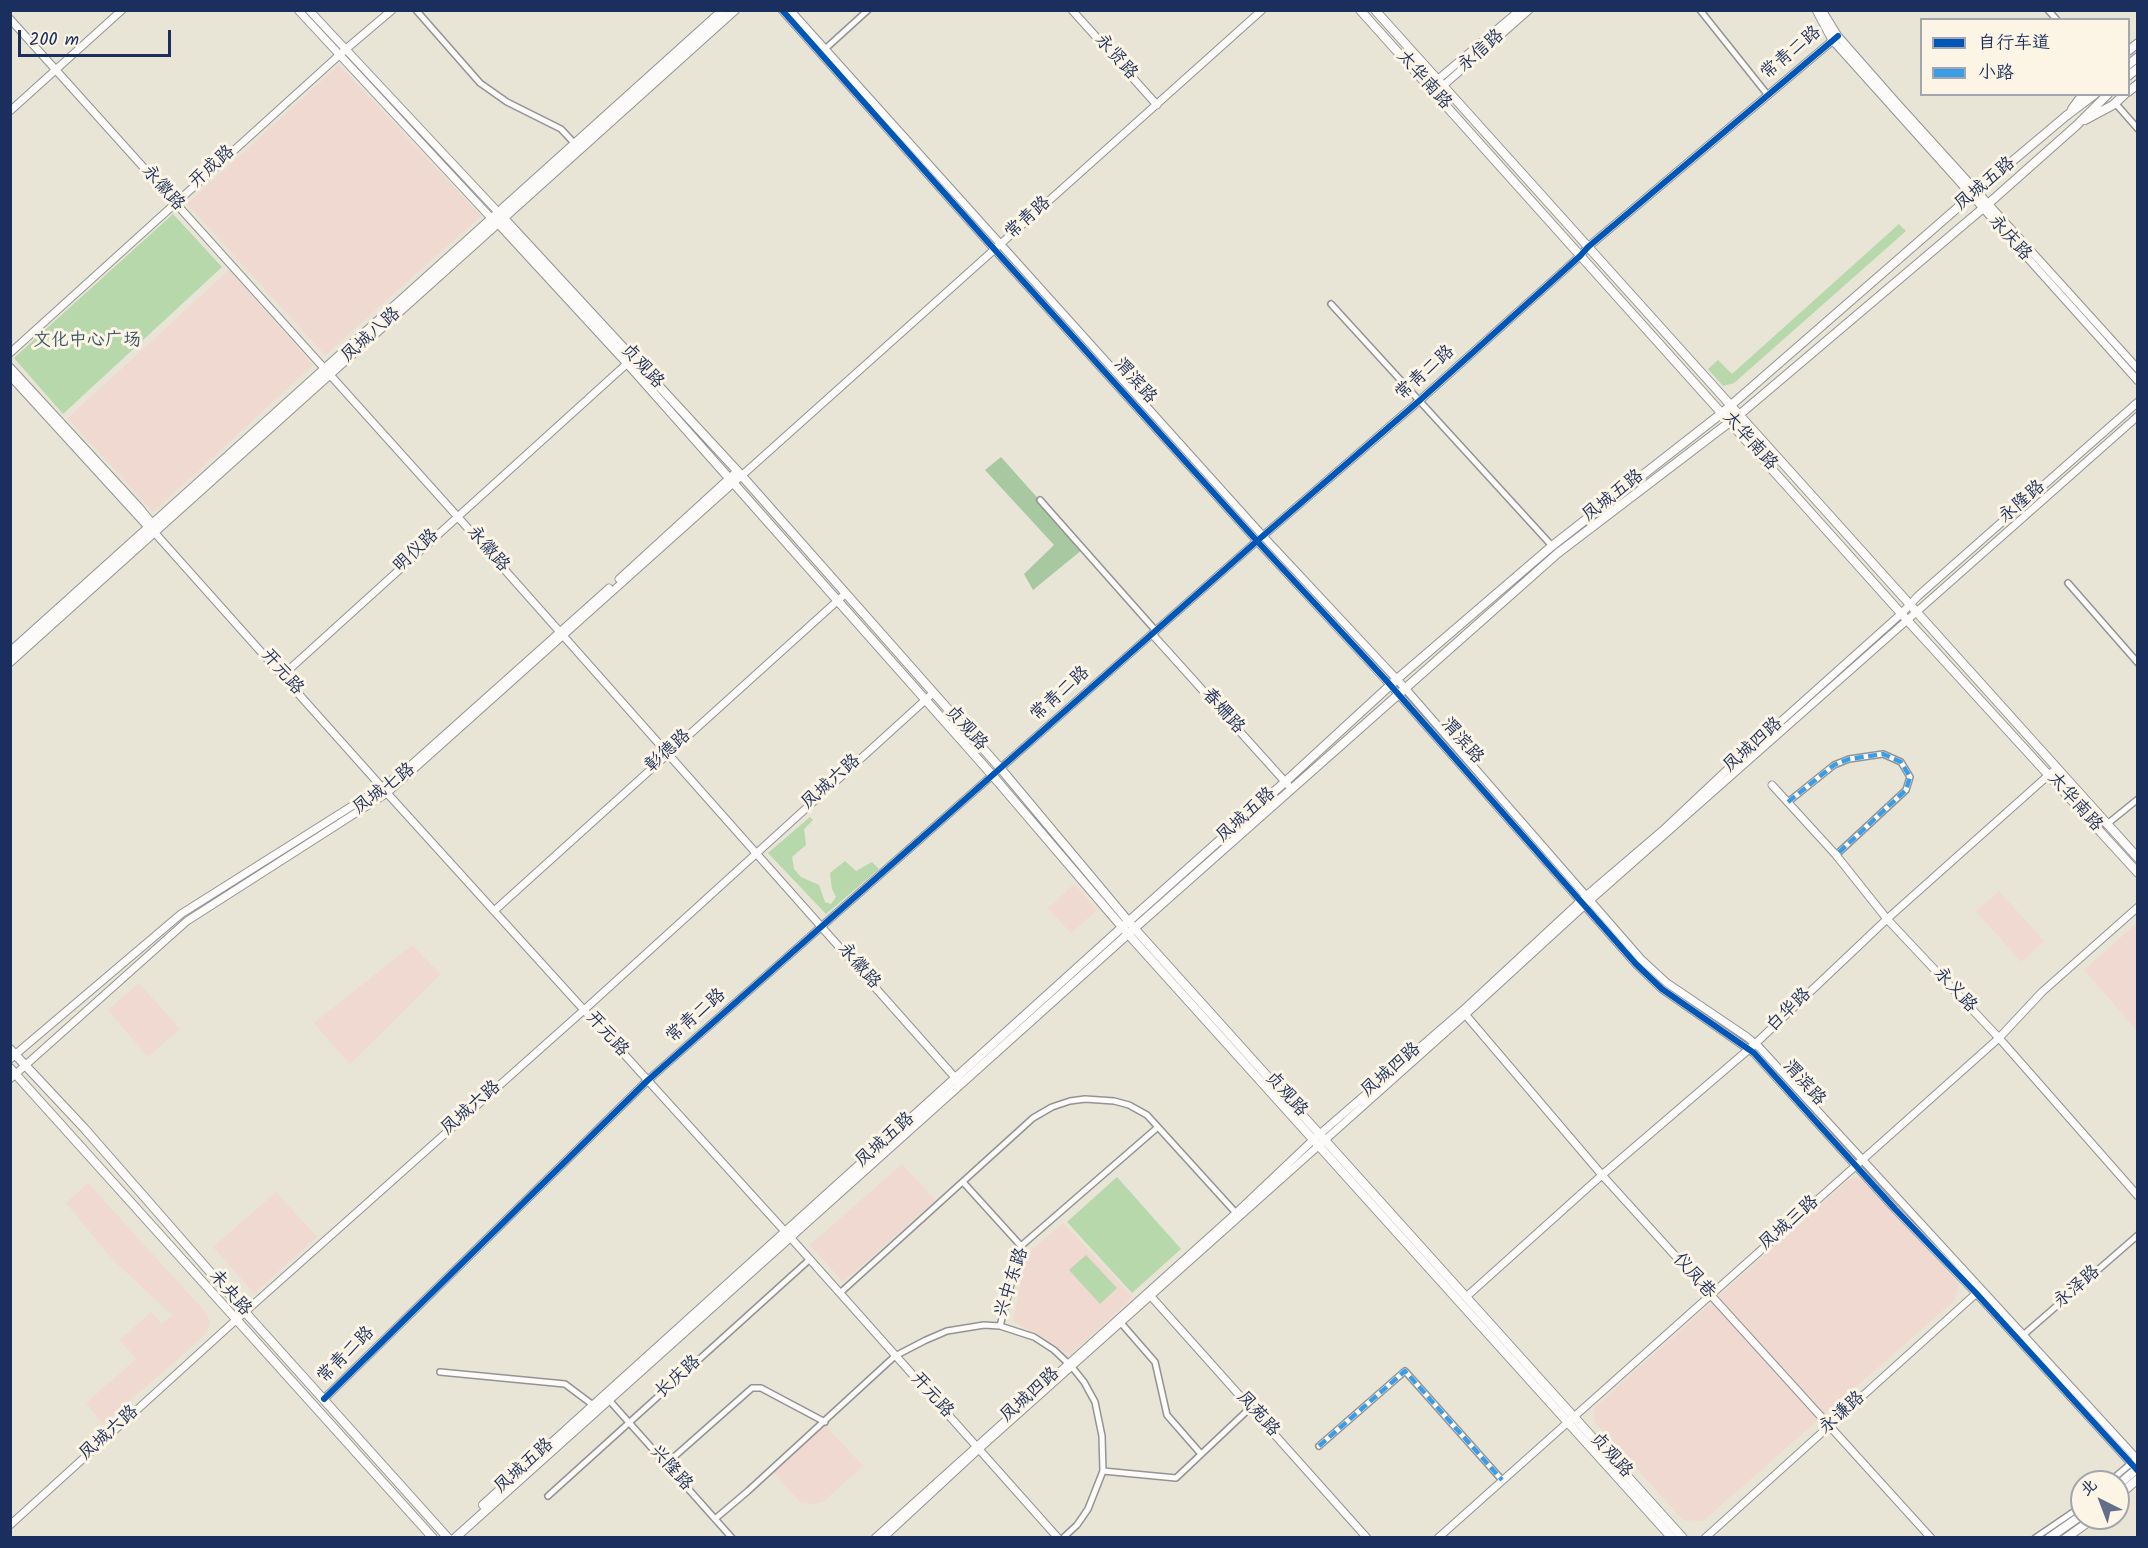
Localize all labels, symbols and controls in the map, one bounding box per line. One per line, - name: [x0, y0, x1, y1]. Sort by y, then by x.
- scale bar: [21, 18, 174, 56]
- legend: [1920, 18, 2130, 96]
- street label: 常青二路: [1757, 23, 1827, 85]
- text: 200 m: [29, 26, 79, 55]
- street label: 永信路: [1455, 26, 1509, 78]
- text: 自行车道: [1978, 29, 2050, 58]
- street label: 永贤路: [1089, 31, 1141, 85]
- street label: 太华南路: [1391, 47, 1455, 115]
- text: 小路: [1978, 59, 2014, 88]
- street label: 开成路: [186, 142, 240, 194]
- street label: 凤城五路: [1951, 154, 2021, 216]
- street label: 永徽路: [136, 162, 188, 216]
- street label: 常青路: [1002, 193, 1056, 245]
- street label: 永庆路: [1983, 212, 2035, 266]
- street label: 凤城八路: [338, 304, 406, 368]
- park label: 文化中心广场: [33, 331, 141, 353]
- street label: 贞观路: [615, 340, 667, 394]
- street label: 常青二路: [1392, 342, 1460, 406]
- street label: 渭滨路: [1108, 355, 1160, 409]
- street label: 太华南路: [1717, 408, 1781, 476]
- street label: 凤城五路: [1579, 466, 1649, 528]
- street label: 永隆路: [1996, 477, 2050, 529]
- street label: 永徽路: [461, 523, 513, 577]
- street label: 明仪路: [390, 526, 444, 578]
- street label: 开元路: [255, 646, 307, 700]
- street label: 常青二路: [1027, 663, 1095, 727]
- street label: 春姗路: [1196, 685, 1248, 739]
- street label: 贞观路: [939, 702, 991, 756]
- street label: 凤城四路: [1720, 714, 1788, 778]
- street label: 渭滨路: [1435, 715, 1487, 769]
- street label: 彰德路: [642, 726, 696, 778]
- street label: 凤城六路: [798, 751, 866, 815]
- street label: 凤城七路: [350, 760, 420, 820]
- street label: 太华南路: [2042, 769, 2106, 837]
- street label: 凤城五路: [1213, 784, 1281, 848]
- street label: 永徽路: [832, 940, 884, 994]
- street label: 永义路: [1928, 964, 1980, 1018]
- street label: 白华路: [1763, 984, 1817, 1038]
- street label: 常青二路: [663, 985, 731, 1049]
- street label: 开元路: [580, 1008, 632, 1062]
- street label: 凤城四路: [1358, 1039, 1426, 1103]
- street label: 渭滨路: [1777, 1057, 1829, 1111]
- street label: 贞观路: [1259, 1068, 1311, 1122]
- street label: 凤城六路: [438, 1077, 506, 1141]
- street label: 凤城五路: [852, 1109, 920, 1173]
- street label: 凤城三路: [1756, 1192, 1824, 1256]
- street label: 兴中东路: [992, 1245, 1034, 1321]
- street label: 仪凤巷: [1667, 1250, 1719, 1304]
- street label: 永泽路: [2051, 1262, 2105, 1314]
- street label: 未央路: [203, 1267, 255, 1321]
- street label: 常青二路: [314, 1323, 380, 1389]
- street label: 长庆路: [652, 1352, 706, 1404]
- street label: 凤城四路: [997, 1364, 1065, 1428]
- street label: 开元路: [905, 1369, 957, 1423]
- street label: 凤苑路: [1231, 1388, 1283, 1442]
- street label: 永谦路: [1816, 1388, 1870, 1440]
- street label: 凤城六路: [76, 1402, 144, 1466]
- street label: 贞观路: [1584, 1429, 1636, 1483]
- street label: 凤城五路: [491, 1435, 559, 1499]
- street label: 兴隆路: [644, 1442, 696, 1496]
- north arrow: [2070, 1470, 2130, 1530]
- text: 北: [2075, 1473, 2103, 1502]

